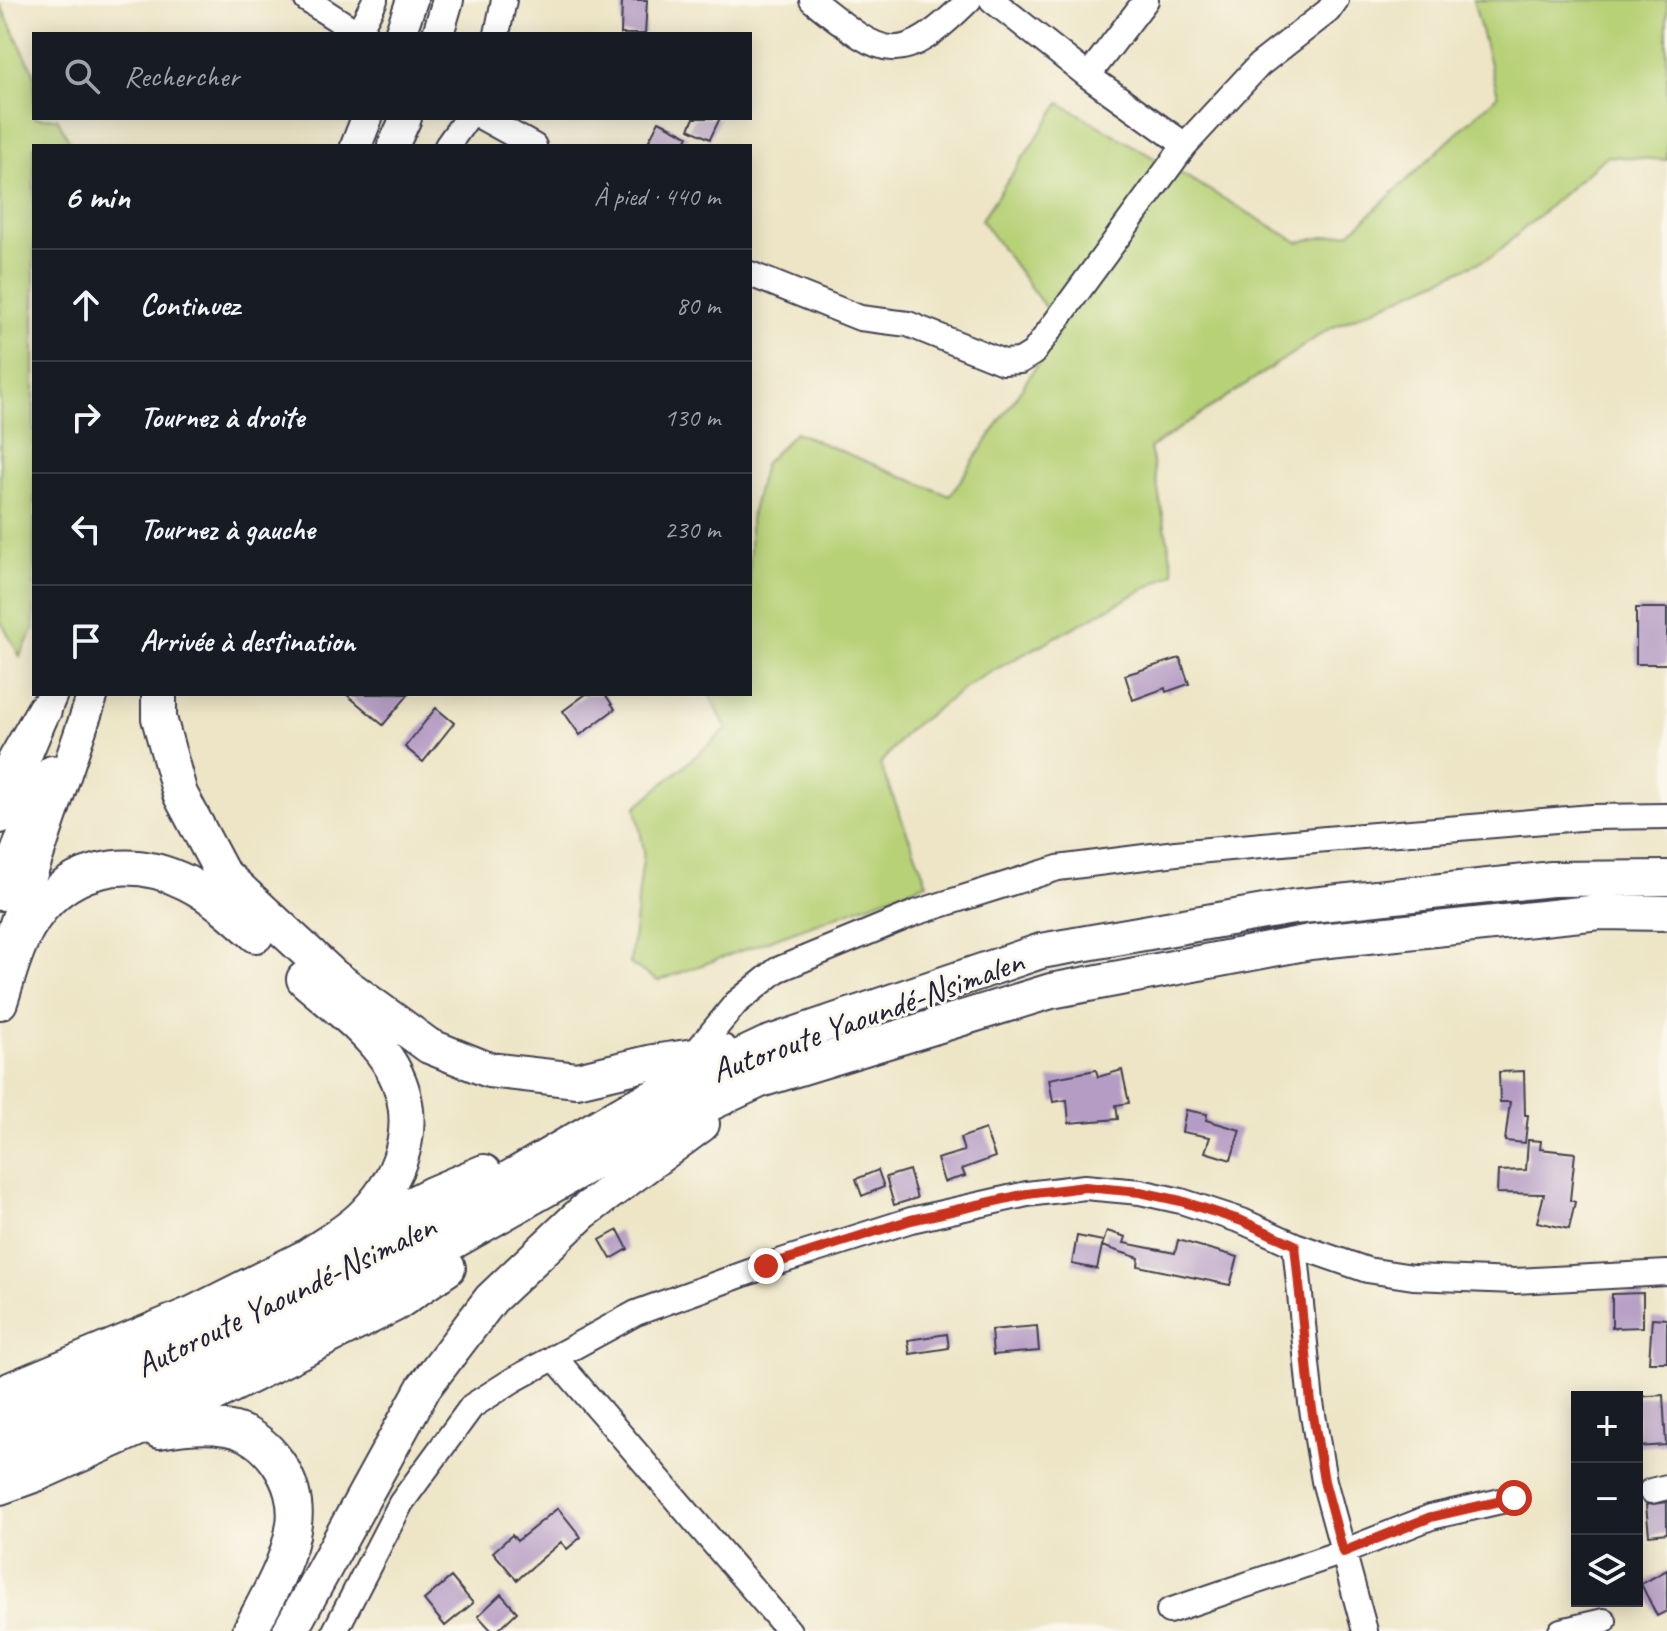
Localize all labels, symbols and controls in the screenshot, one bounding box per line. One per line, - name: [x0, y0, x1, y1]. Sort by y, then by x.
- search box: [32, 32, 752, 120]
- icon: search: [60, 54, 104, 98]
- text: Rechercher: [124, 57, 239, 95]
- text: 6 min: [64, 175, 130, 218]
- text: À pied · 440 m: [594, 180, 720, 213]
- icon: ahead: [64, 283, 108, 327]
- text: Continuez: [140, 286, 239, 324]
- text: 80 m: [676, 289, 720, 322]
- icon: right: [64, 395, 108, 439]
- text: Tournez à droite: [140, 398, 304, 436]
- text: 130 m: [664, 401, 720, 434]
- icon: left: [64, 507, 108, 551]
- text: Tournez à gauche: [140, 510, 315, 548]
- text: 230 m: [664, 513, 720, 546]
- icon: arrive: [64, 619, 108, 663]
- text: Arrivée à destination: [140, 622, 355, 660]
- street label: Autoroute Yaoundé-Nsimalen: [705, 938, 1031, 1092]
- street label: Autoroute Yaoundé-Nsimalen: [128, 1203, 444, 1387]
- route end: [748, 1248, 784, 1284]
- map controls: [1571, 1391, 1643, 1607]
- button: +: [1571, 1391, 1643, 1463]
- button: −: [1571, 1463, 1643, 1535]
- route start: [1496, 1480, 1532, 1516]
- button: layers: [1571, 1535, 1643, 1607]

